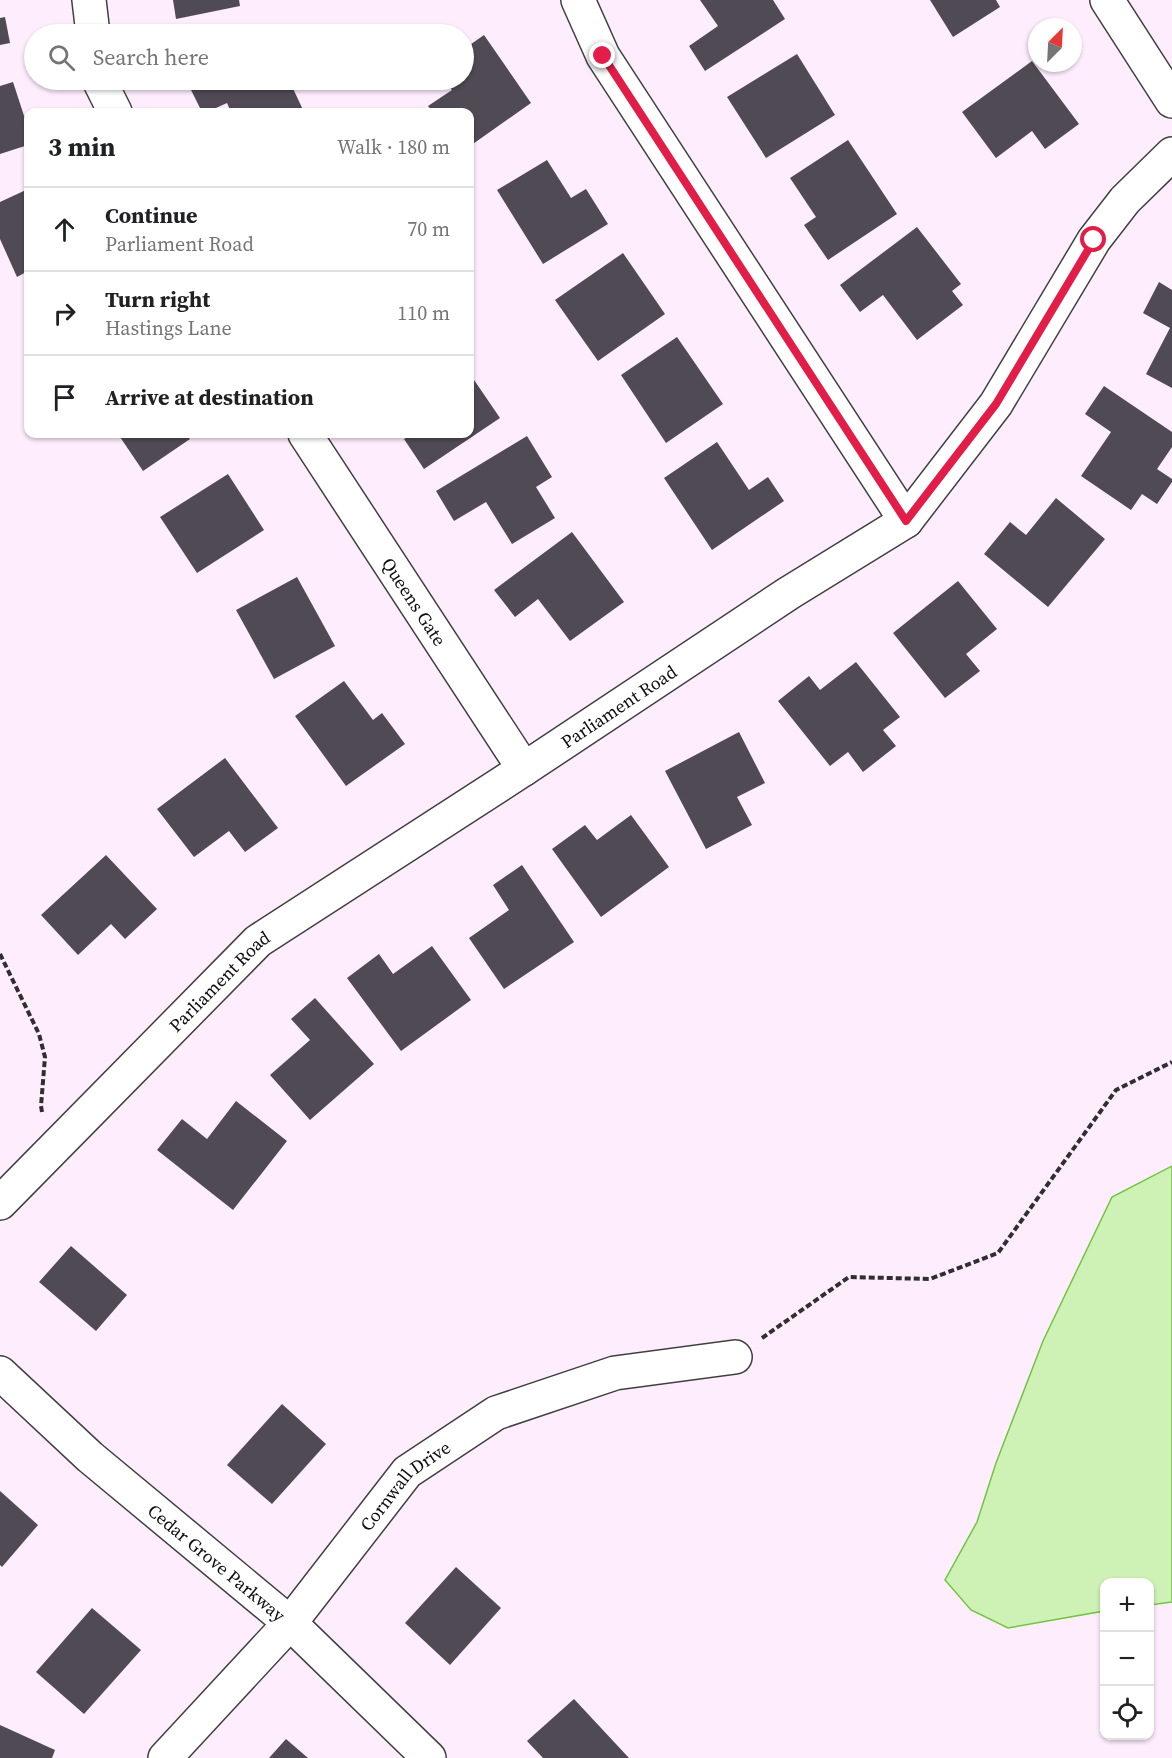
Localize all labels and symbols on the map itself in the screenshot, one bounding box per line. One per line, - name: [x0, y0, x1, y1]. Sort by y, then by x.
- north arrow: [1028, 18, 1082, 72]
- route end: [589, 42, 615, 68]
- route start: [1080, 226, 1106, 252]
- street label: Queens Gate: [376, 552, 452, 650]
- street label: Parliament Road: [556, 659, 681, 754]
- street label: Parliament Road: [163, 924, 274, 1037]
- street label: Cornwall Drive: [354, 1434, 455, 1536]
- street label: Cedar Grove Parkway: [143, 1498, 292, 1627]

